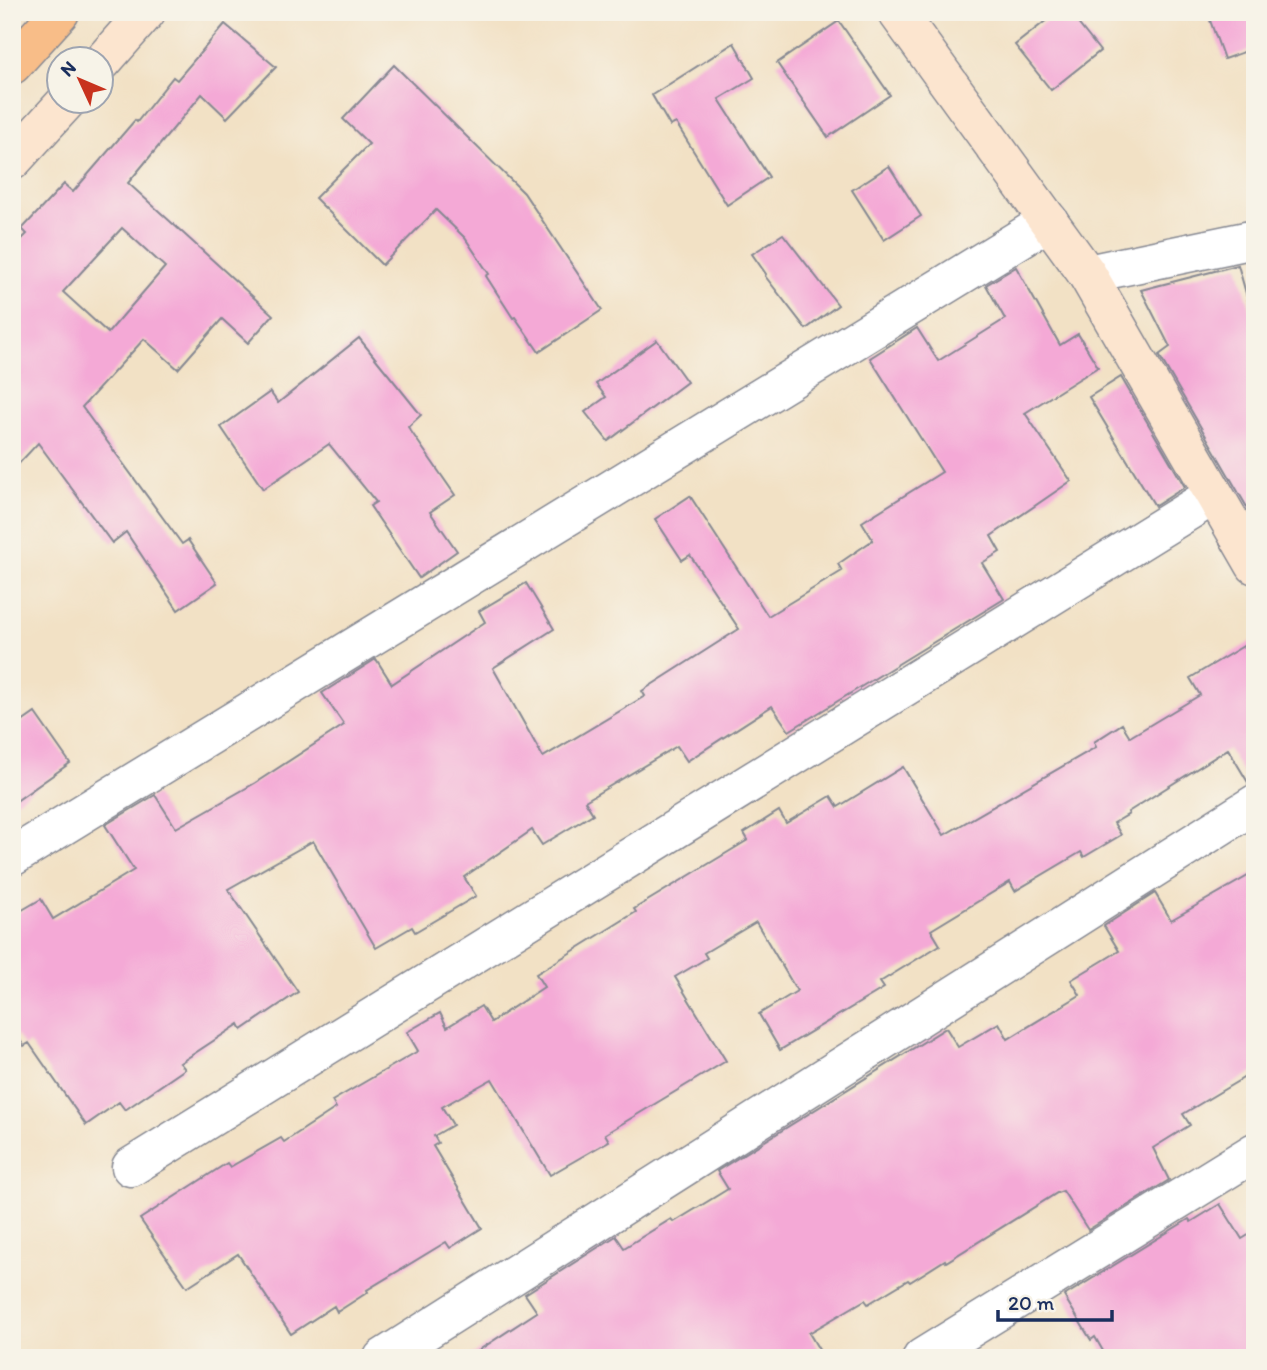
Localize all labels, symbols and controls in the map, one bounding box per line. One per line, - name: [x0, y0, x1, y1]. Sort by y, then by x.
- north arrow: [46, 46, 116, 116]
- text: N: [55, 56, 81, 81]
- scale bar: [998, 1279, 1111, 1323]
- text: 20 m: [1008, 1290, 1055, 1315]

